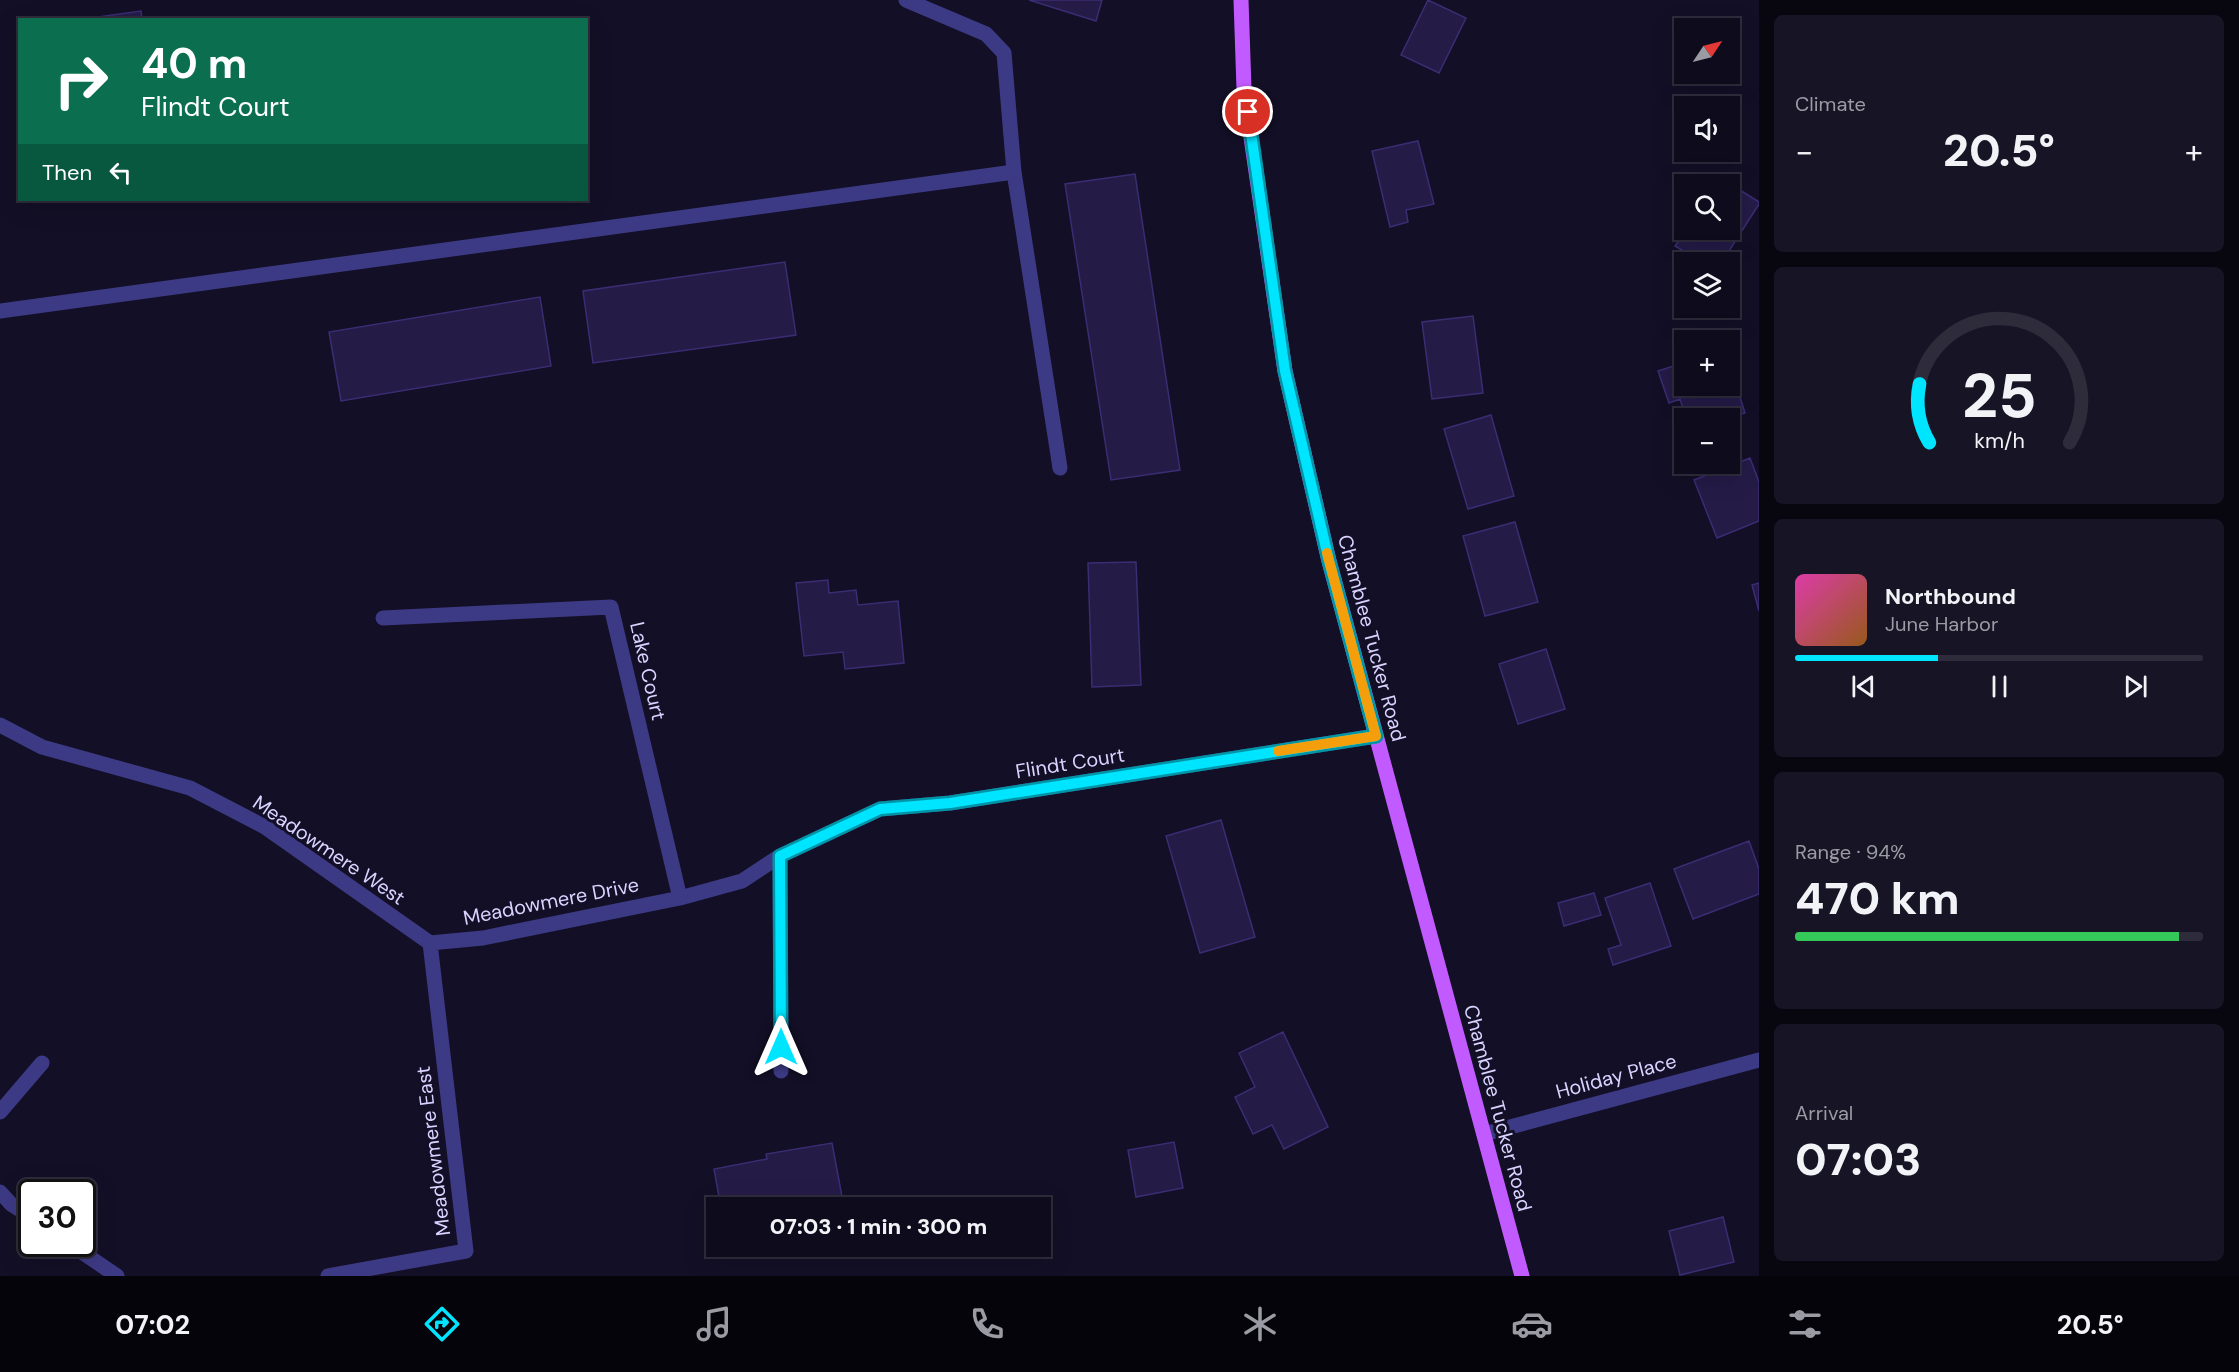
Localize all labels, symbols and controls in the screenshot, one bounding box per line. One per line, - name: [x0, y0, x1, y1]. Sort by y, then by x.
- north arrow: [1674, 18, 1740, 84]
- map controls: [1674, 18, 1740, 474]
- text: 40 m: [141, 36, 247, 91]
- icon: right: [42, 42, 120, 120]
- pin: [1222, 86, 1273, 137]
- text: Flindt Court: [141, 89, 290, 124]
- text: Climate: [1795, 91, 1866, 117]
- icon: arrive: [1231, 95, 1264, 128]
- button: sound: [1674, 96, 1740, 162]
- text: 20.5°: [1943, 121, 2055, 180]
- text: −: [1795, 130, 1813, 173]
- text: +: [2185, 130, 2203, 173]
- icon: left: [104, 156, 137, 189]
- text: Then: [42, 158, 92, 187]
- button: search: [1674, 174, 1740, 240]
- button: layers: [1674, 252, 1740, 318]
- button: +: [1674, 330, 1740, 396]
- text: 25: [1962, 355, 2036, 436]
- button: −: [1674, 408, 1740, 474]
- text: km/h: [1974, 427, 2024, 455]
- street label: Chamblee Tucker Road: [1332, 532, 1412, 744]
- text: Northbound: [1885, 582, 2016, 611]
- text: June Harbor: [1885, 611, 1998, 637]
- street label: Lake Court: [624, 619, 672, 723]
- icon: previous: [1847, 670, 1880, 703]
- icon: pause: [1983, 670, 2016, 703]
- icon: next: [2119, 670, 2152, 703]
- street label: Flindt Court: [1014, 742, 1127, 784]
- street label: Meadowmere West: [248, 789, 410, 911]
- text: Range · 94%: [1795, 839, 1906, 865]
- text: 470 km: [1795, 869, 1960, 928]
- street label: Meadowmere Drive: [461, 871, 641, 931]
- street label: Chamblee Tucker Road: [1458, 1002, 1538, 1214]
- position arrow: [749, 1015, 813, 1079]
- street label: Holiday Place: [1553, 1047, 1679, 1105]
- street label: Meadowmere East: [410, 1064, 456, 1237]
- text: Arrival: [1795, 1100, 1853, 1126]
- text: 07:03: [1795, 1130, 1921, 1189]
- speed limit sign: 30: [18, 1179, 96, 1257]
- text: 07:03 · 1 min · 300 m: [770, 1212, 987, 1241]
- icon: directions: [421, 1303, 463, 1345]
- icon: music: [693, 1303, 735, 1345]
- icon: phone: [966, 1303, 1008, 1345]
- icon: climate: [1239, 1303, 1281, 1345]
- icon: car: [1511, 1303, 1553, 1345]
- icon: filters: [1784, 1303, 1826, 1345]
- text: 07:02: [115, 1307, 190, 1342]
- text: 20.5°: [2057, 1307, 2124, 1342]

